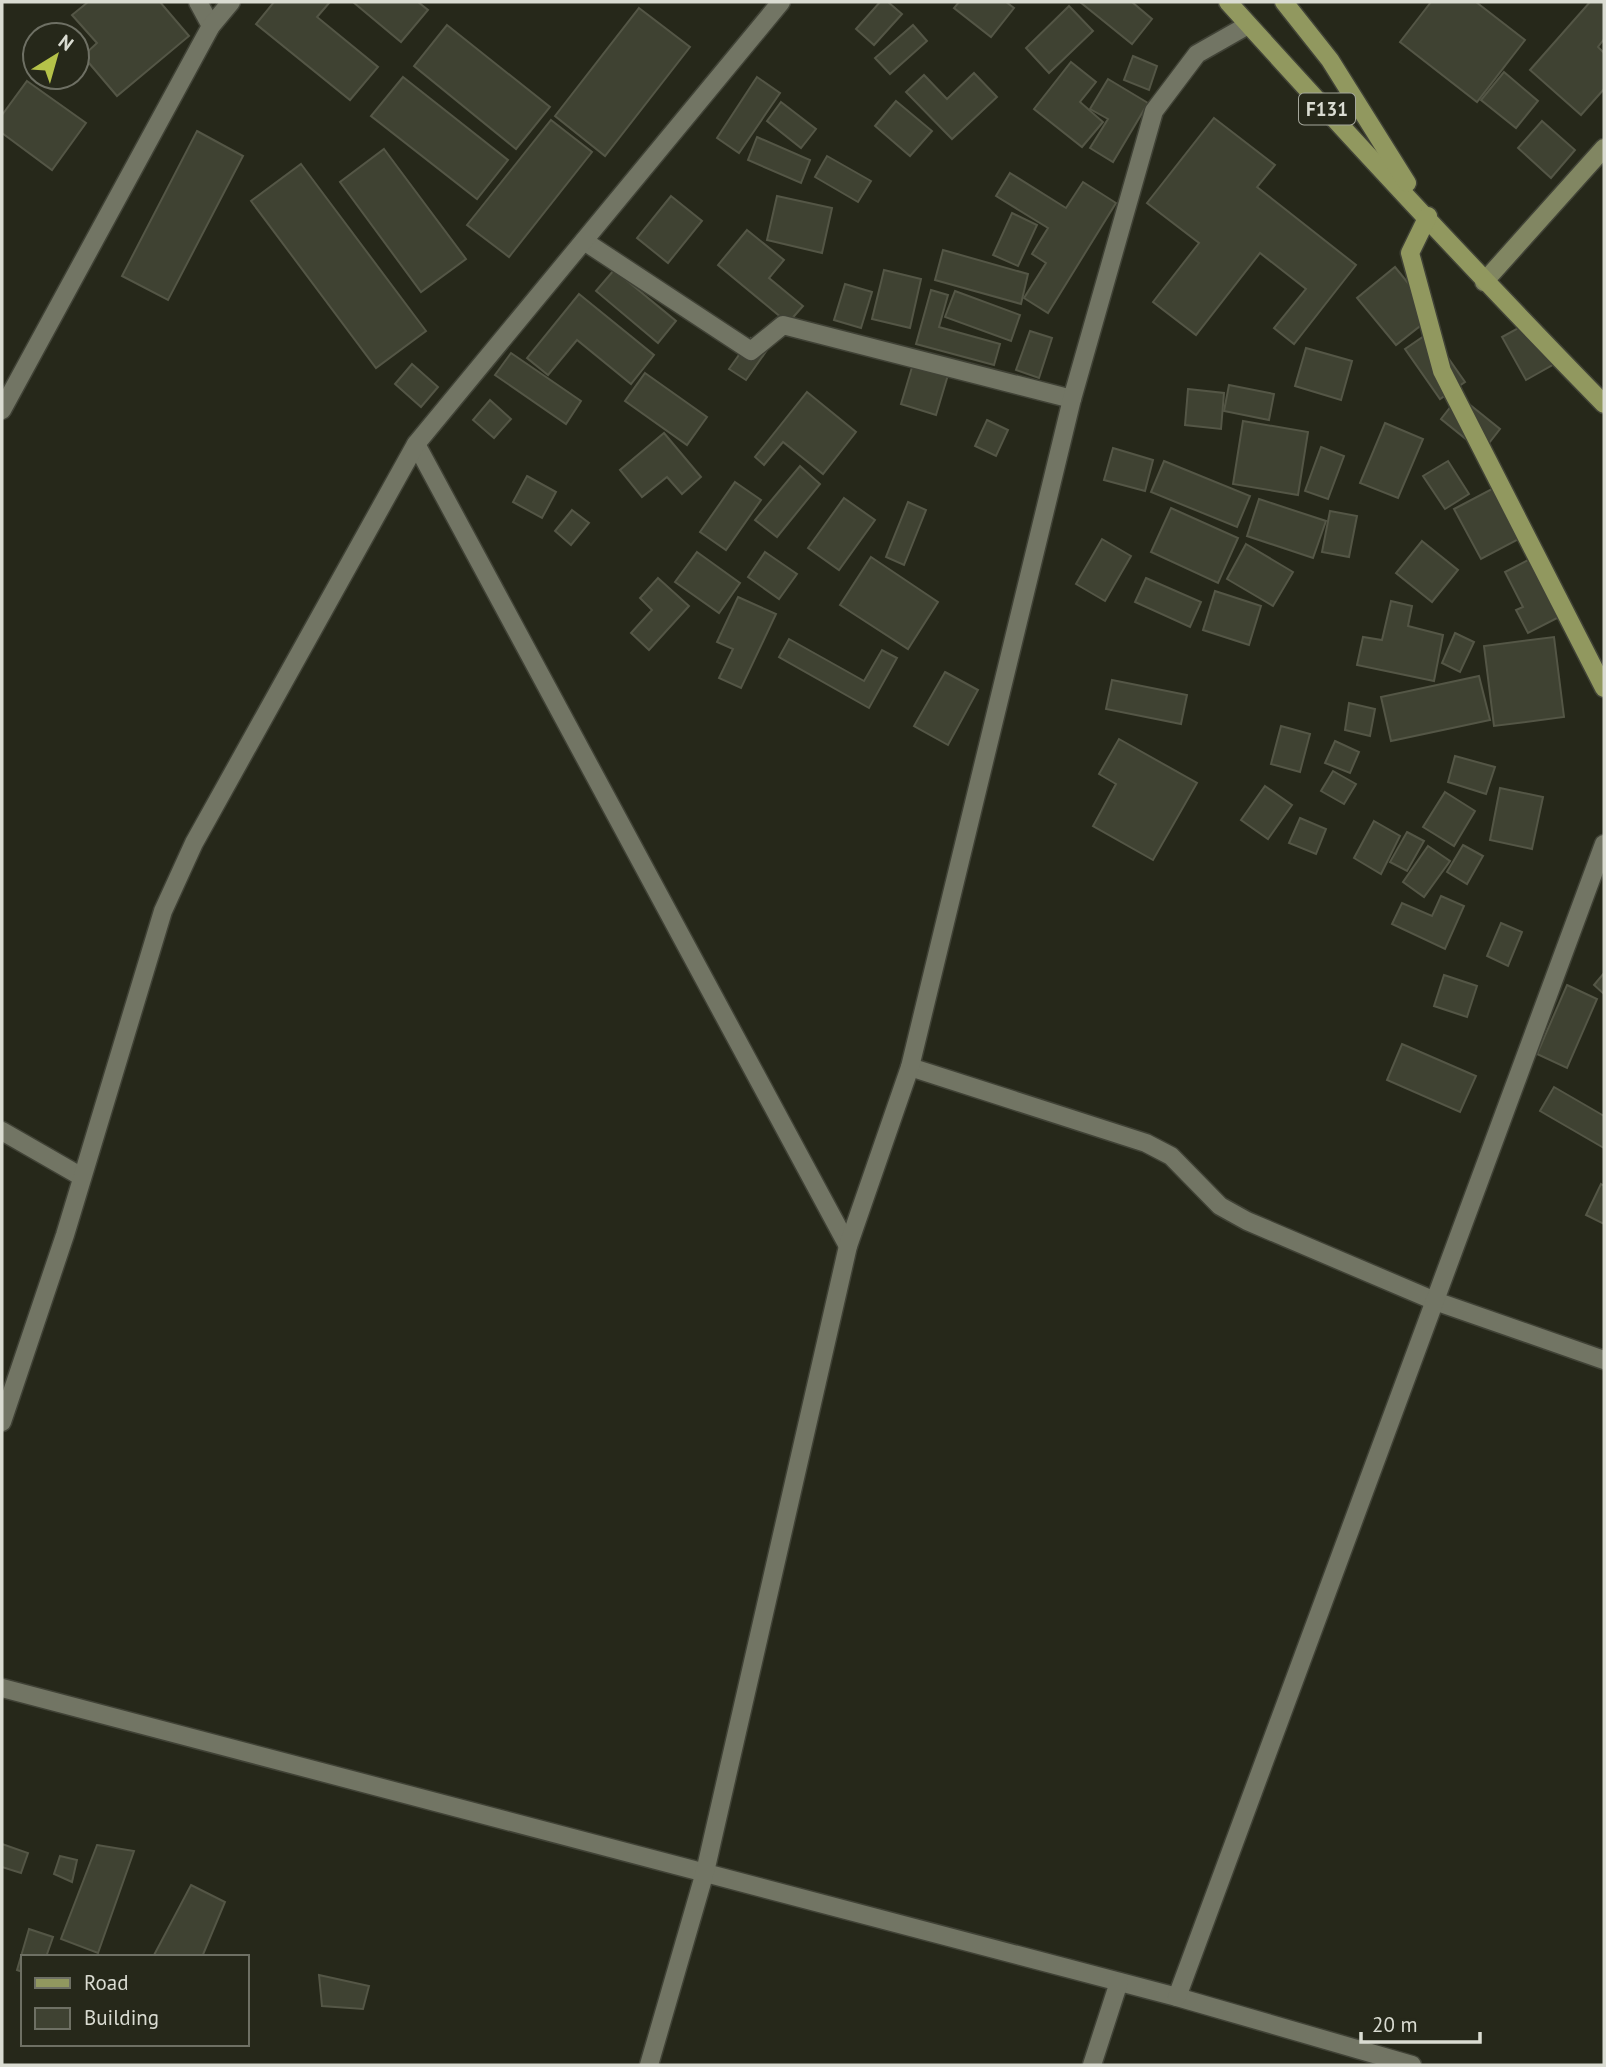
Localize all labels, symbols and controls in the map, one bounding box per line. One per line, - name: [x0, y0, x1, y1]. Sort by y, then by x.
- north arrow: [21, 21, 91, 91]
- text: N: [54, 29, 78, 56]
- road number: F131: [1299, 94, 1355, 124]
- legend: [21, 1955, 248, 2046]
- text: Road: [84, 1969, 128, 1996]
- scale bar: [1361, 2000, 1480, 2044]
- text: Building: [84, 2004, 159, 2031]
- text: 20 m: [1372, 2011, 1418, 2038]

